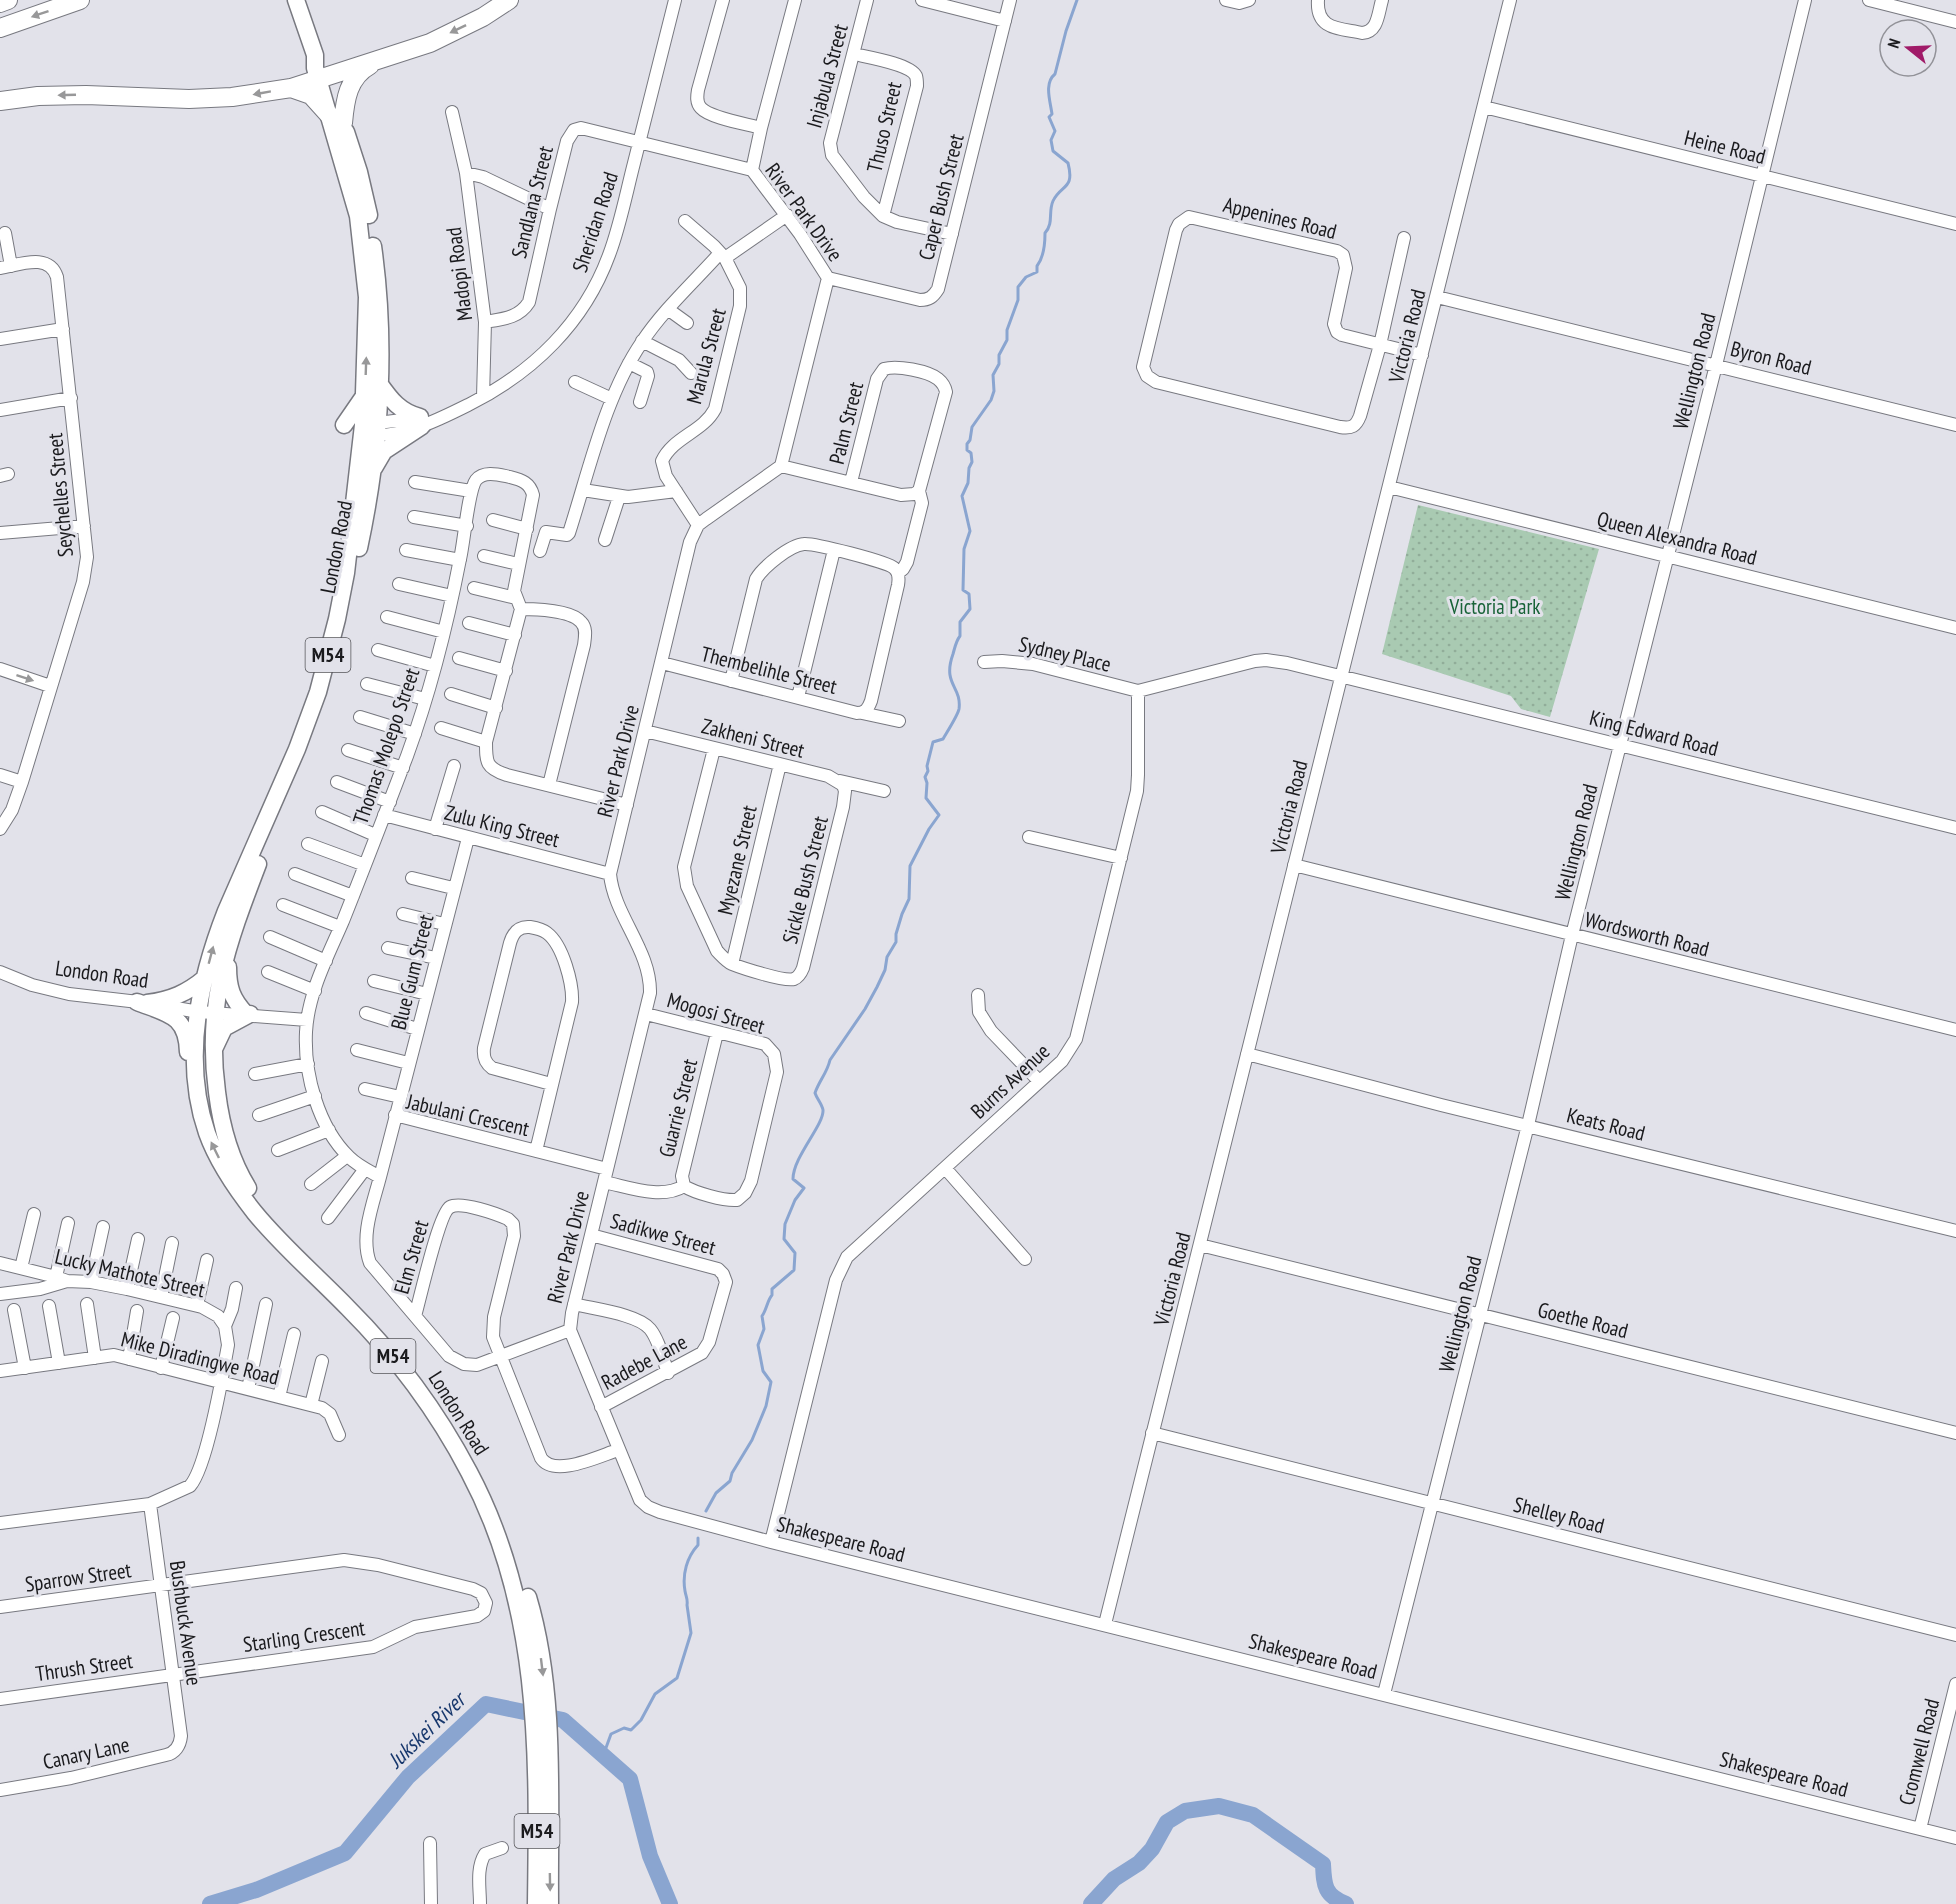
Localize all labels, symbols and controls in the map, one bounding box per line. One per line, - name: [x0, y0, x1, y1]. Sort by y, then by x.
- one-way arrow: [31, 10, 49, 20]
- north arrow: [1878, 18, 1938, 78]
- street label: Injabula Street: [800, 21, 854, 131]
- one-way arrow: [449, 24, 466, 34]
- text: N: [1883, 36, 1905, 51]
- street label: Thuso Street: [861, 79, 908, 175]
- one-way arrow: [252, 89, 271, 98]
- one-way arrow: [58, 90, 77, 100]
- street label: Heine Road: [1682, 124, 1768, 170]
- street label: Caper Bush Street: [912, 131, 970, 263]
- street label: Sandlana Street: [505, 143, 559, 261]
- street label: River Park Drive: [759, 158, 849, 266]
- street label: Sheridan Road: [566, 168, 624, 276]
- street label: Appenines Road: [1220, 191, 1340, 245]
- street label: Madopi Road: [440, 226, 478, 322]
- street label: Victoria Road: [1382, 286, 1432, 387]
- street label: Marula Street: [680, 305, 732, 407]
- street label: Wellington Road: [1667, 310, 1721, 432]
- street label: Byron Road: [1728, 335, 1814, 381]
- one-way arrow: [361, 357, 371, 376]
- street label: Palm Street: [823, 379, 869, 467]
- street label: Seychelles Street: [41, 432, 79, 558]
- street label: London Road: [314, 498, 358, 596]
- street label: Queen Alexandra Road: [1594, 505, 1760, 571]
- park label: Victoria Park: [1449, 593, 1540, 620]
- street label: Sydney Place: [1016, 630, 1114, 678]
- road number: M54: [306, 638, 350, 672]
- street label: Thembelihle Street: [698, 640, 840, 700]
- street label: Thomas Molepo Street: [347, 664, 425, 828]
- one-way arrow: [16, 673, 34, 683]
- street label: River Park Drive: [591, 702, 645, 820]
- street label: King Edward Road: [1587, 704, 1721, 762]
- street label: Zakheni Street: [699, 712, 807, 764]
- street label: Victoria Road: [1264, 757, 1314, 858]
- street label: Wellington Road: [1549, 781, 1603, 903]
- street label: Zulu King Street: [442, 799, 563, 853]
- street label: Myezane Street: [711, 802, 763, 917]
- street label: Sickle Bush Street: [776, 813, 834, 947]
- street label: Wordsworth Road: [1582, 906, 1712, 962]
- street label: Blue Gum Street: [385, 911, 439, 1033]
- one-way arrow: [207, 946, 216, 964]
- street label: London Road: [54, 954, 150, 994]
- street label: Mogosi Street: [664, 986, 768, 1040]
- street label: Burns Avenue: [965, 1038, 1055, 1124]
- street label: Guarrie Street: [653, 1056, 703, 1160]
- street label: Jabulani Crescent: [403, 1088, 532, 1142]
- street label: Keats Road: [1564, 1101, 1648, 1147]
- one-way arrow: [210, 1141, 220, 1159]
- street label: River Park Drive: [541, 1188, 595, 1306]
- street label: Sadikwe Street: [607, 1207, 719, 1261]
- street label: Elm Street: [388, 1217, 434, 1297]
- street label: Victoria Road: [1147, 1229, 1197, 1330]
- street label: Lucky Mathote Street: [52, 1243, 208, 1303]
- street label: Wellington Road: [1433, 1253, 1487, 1375]
- street label: Goethe Road: [1535, 1296, 1631, 1344]
- street label: Mike Diradingwe Road: [118, 1325, 282, 1391]
- street label: Radebe Lane: [597, 1328, 691, 1396]
- road number: M54: [370, 1339, 416, 1373]
- street label: London Road: [423, 1366, 495, 1460]
- street label: Shelley Road: [1511, 1491, 1607, 1539]
- street label: Shakespeare Road: [774, 1510, 908, 1568]
- street label: Sparrow Street: [23, 1556, 133, 1598]
- street label: Bushbuck Avenue: [164, 1559, 208, 1687]
- street label: Starling Crescent: [241, 1614, 367, 1658]
- street label: Shakespeare Road: [1246, 1627, 1380, 1685]
- street label: Thrush Street: [34, 1647, 134, 1687]
- one-way arrow: [538, 1658, 547, 1677]
- water label: Jukskei River: [381, 1684, 473, 1774]
- street label: Cromwell Road: [1893, 1696, 1945, 1808]
- street label: Canary Lane: [40, 1731, 132, 1775]
- street label: Shakespeare Road: [1717, 1745, 1851, 1803]
- road number: M54: [514, 1814, 560, 1848]
- one-way arrow: [545, 1873, 555, 1892]

